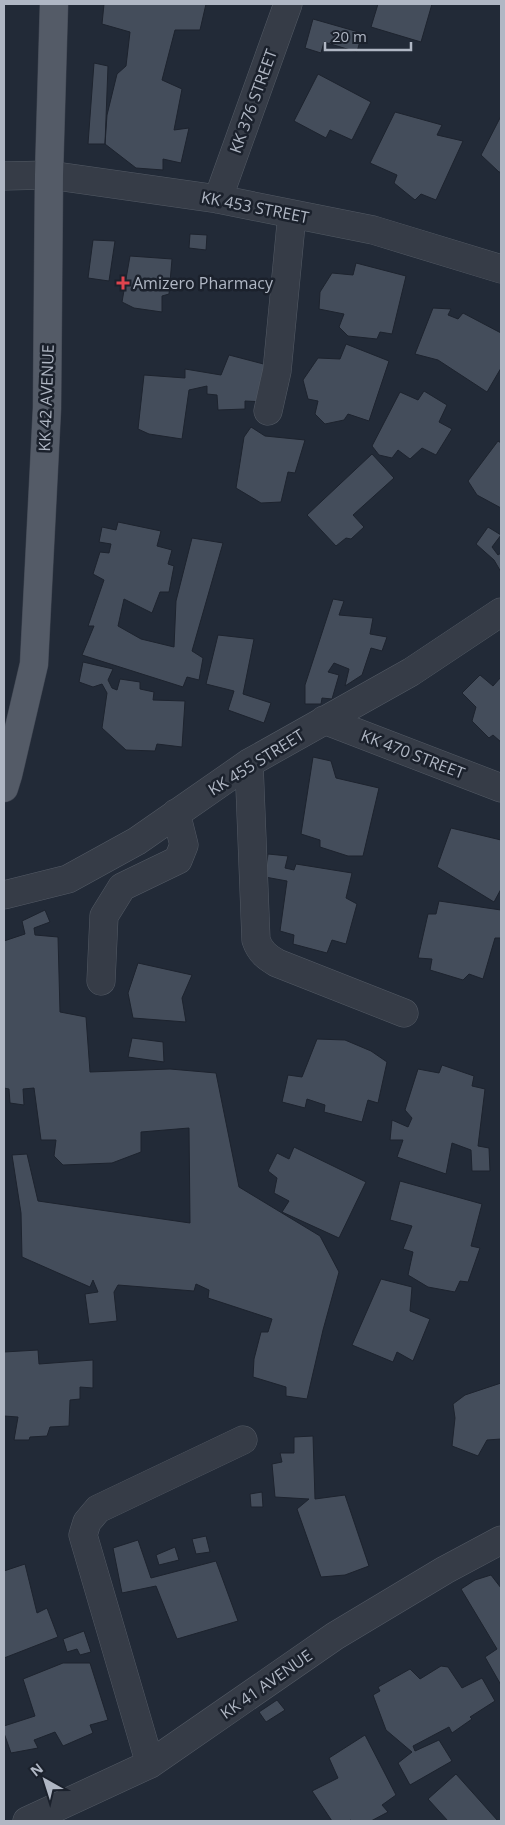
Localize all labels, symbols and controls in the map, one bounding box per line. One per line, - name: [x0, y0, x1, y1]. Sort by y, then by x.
- scale bar: [325, 20, 411, 52]
- text: 20 m: [332, 26, 367, 46]
- street label: KK 376 STREET: [224, 46, 282, 156]
- street label: KK 453 STREET: [199, 186, 311, 228]
- place label: Amizero Pharmacy: [133, 272, 274, 294]
- marker: Amizero Pharmacy: [117, 277, 129, 289]
- street label: KK 42 AVENUE: [33, 344, 59, 452]
- street label: KK 455 STREET: [204, 724, 308, 800]
- street label: KK 470 STREET: [358, 724, 468, 784]
- street label: KK 41 AVENUE: [216, 1644, 316, 1724]
- north arrow: [20, 1755, 70, 1805]
- text: N: [26, 1759, 47, 1780]

